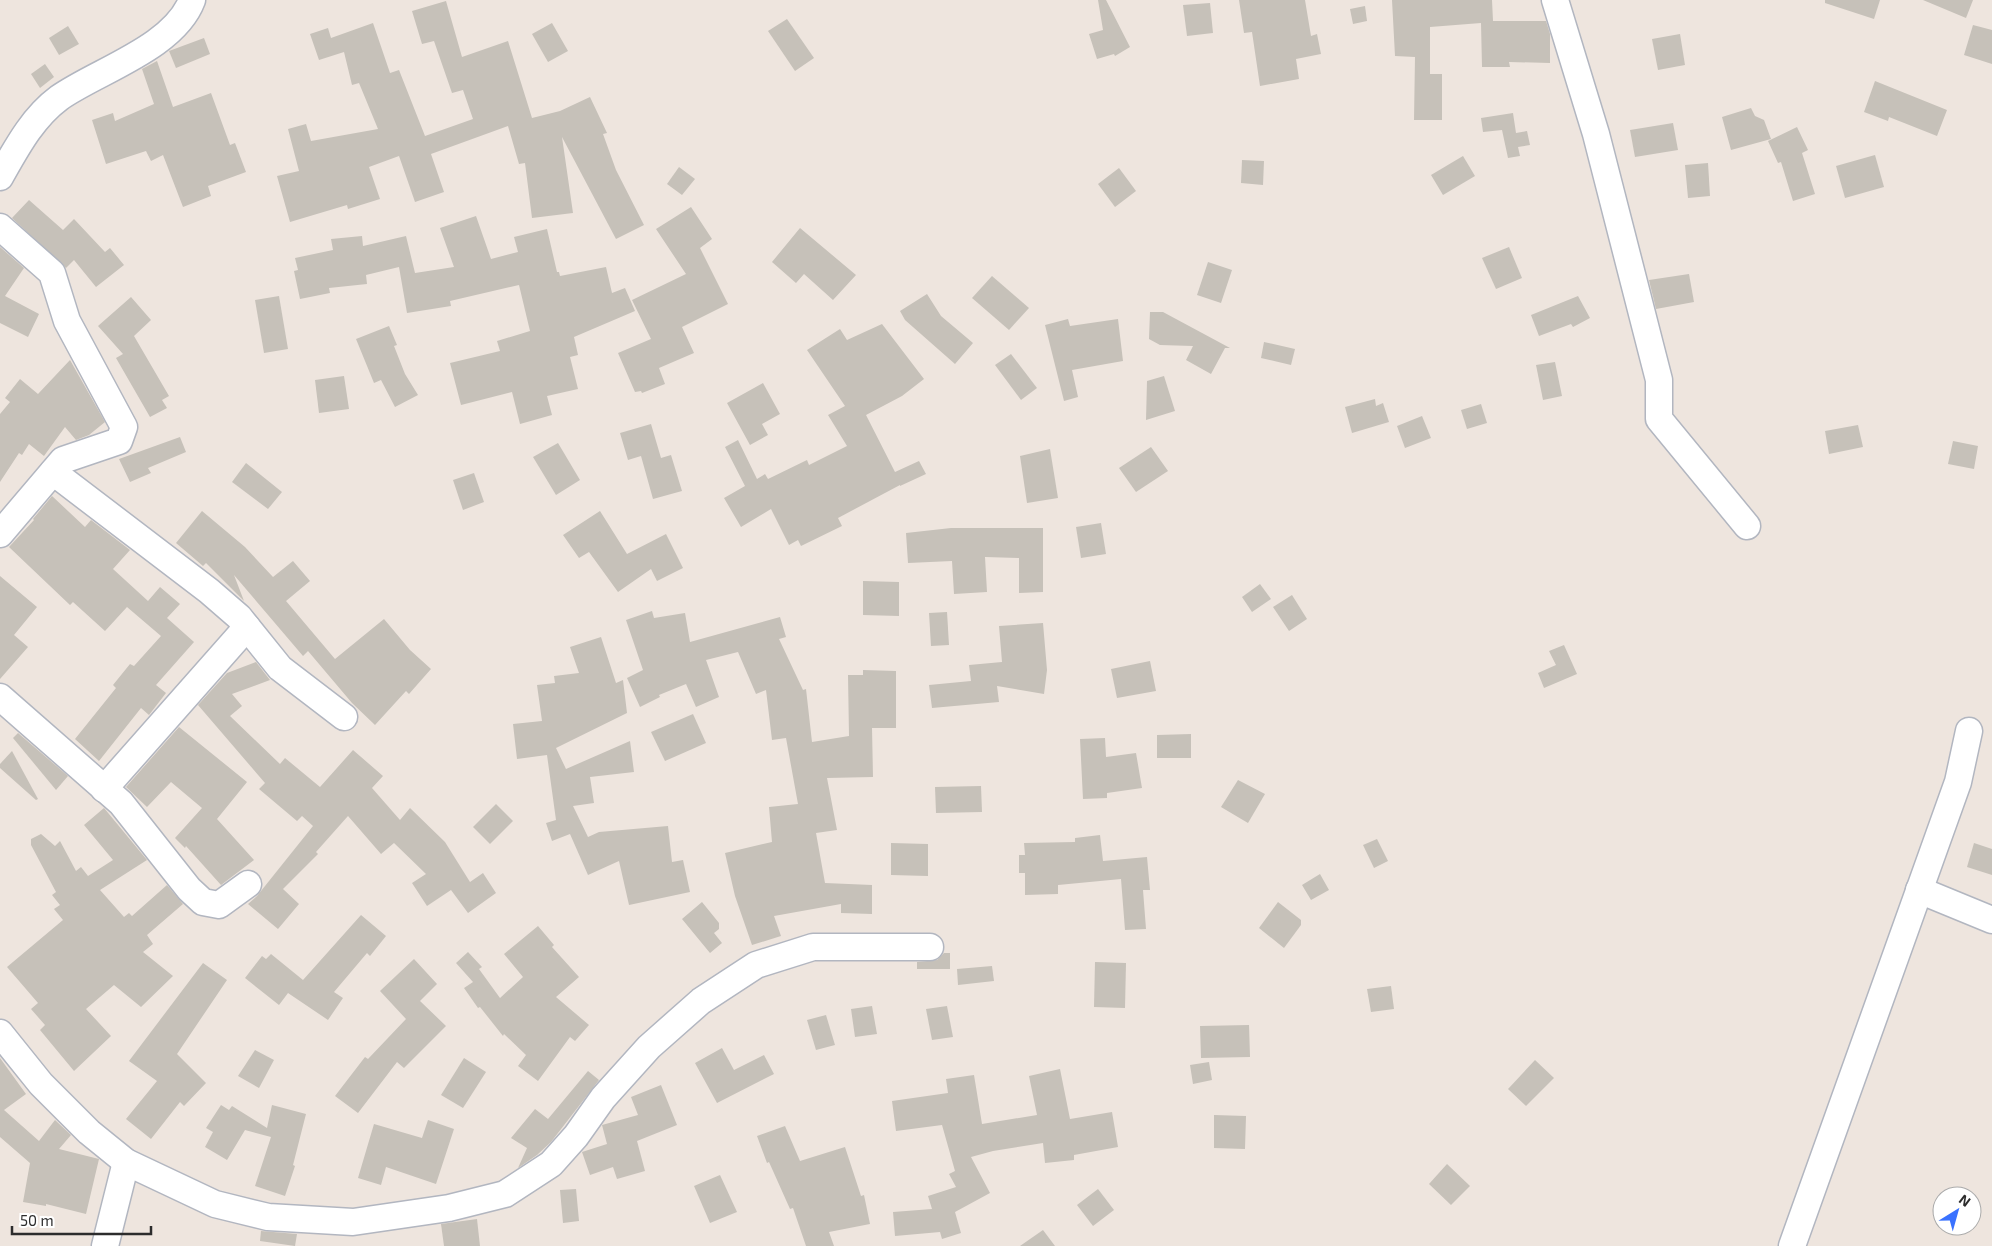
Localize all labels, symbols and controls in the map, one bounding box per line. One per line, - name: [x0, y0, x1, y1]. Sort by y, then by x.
- north arrow: [1932, 1186, 1982, 1236]
- text: N: [1956, 1190, 1974, 1210]
- scale bar: [12, 1204, 151, 1236]
- text: 50 m: [20, 1211, 54, 1229]

